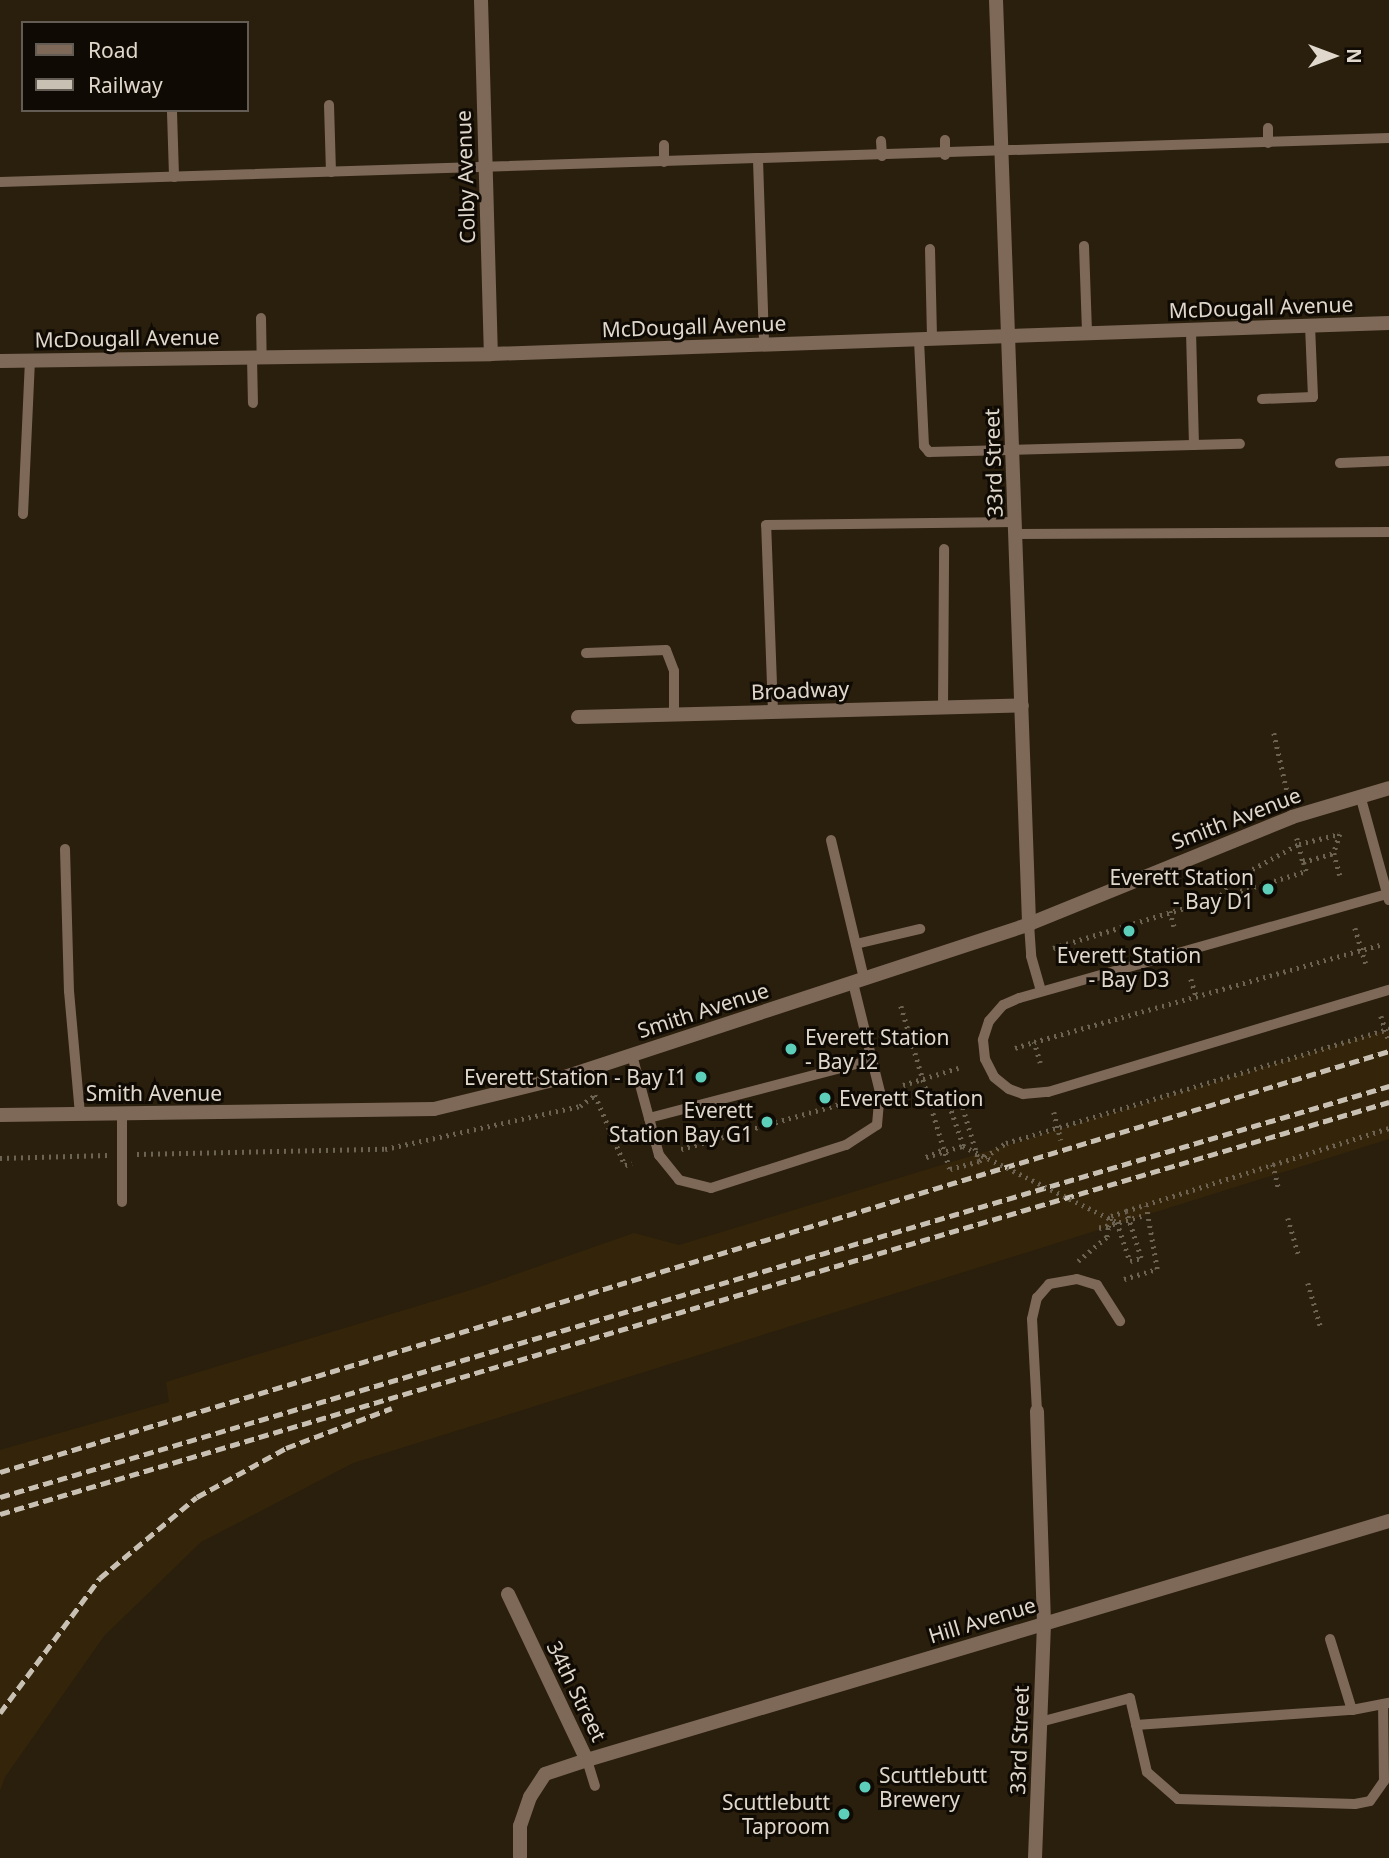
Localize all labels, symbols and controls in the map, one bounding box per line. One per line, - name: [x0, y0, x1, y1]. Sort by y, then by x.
- legend: [21, 21, 248, 112]
- north arrow: [1298, 21, 1368, 91]
- text: Road: [88, 36, 138, 64]
- text: N: [1341, 48, 1367, 64]
- text: Railway: [88, 71, 163, 99]
- street label: Colby Avenue: [450, 110, 480, 244]
- street label: McDougall Avenue: [1168, 291, 1354, 323]
- street label: McDougall Avenue: [601, 310, 787, 342]
- street label: McDougall Avenue: [34, 324, 220, 352]
- street label: 33rd Street: [979, 408, 1007, 518]
- street label: Broadway: [750, 676, 850, 704]
- street label: Smith Avenue: [1168, 782, 1304, 854]
- place label: Everett Station - Bay D1: [1110, 864, 1254, 914]
- marker: Everett Station - Bay D1: [1260, 881, 1276, 897]
- marker: Everett Station - Bay D3: [1121, 923, 1137, 939]
- place label: Everett Station - Bay D3: [1057, 942, 1201, 992]
- street label: Smith Avenue: [634, 977, 772, 1043]
- place label: Everett Station - Bay I2: [805, 1024, 949, 1074]
- marker: Everett Station - Bay I2: [783, 1041, 799, 1057]
- place label: Everett Station - Bay I1: [464, 1064, 687, 1090]
- marker: Everett Station - Bay I1: [693, 1069, 709, 1085]
- street label: Smith Avenue: [86, 1080, 222, 1106]
- place label: Everett Station: [839, 1085, 983, 1111]
- marker: Everett Station: [817, 1090, 833, 1106]
- place label: Everett Station Bay G1: [609, 1097, 753, 1147]
- marker: Everett Station Bay G1: [759, 1114, 775, 1130]
- street label: Hill Avenue: [925, 1592, 1039, 1648]
- street label: 34th Street: [542, 1637, 612, 1745]
- street label: 33rd Street: [1005, 1685, 1033, 1795]
- place label: Scuttlebutt Brewery: [879, 1762, 987, 1812]
- marker: Scuttlebutt Brewery: [857, 1779, 873, 1795]
- place label: Scuttlebutt Taproom: [722, 1789, 830, 1839]
- marker: Scuttlebutt Taproom: [836, 1806, 852, 1822]

